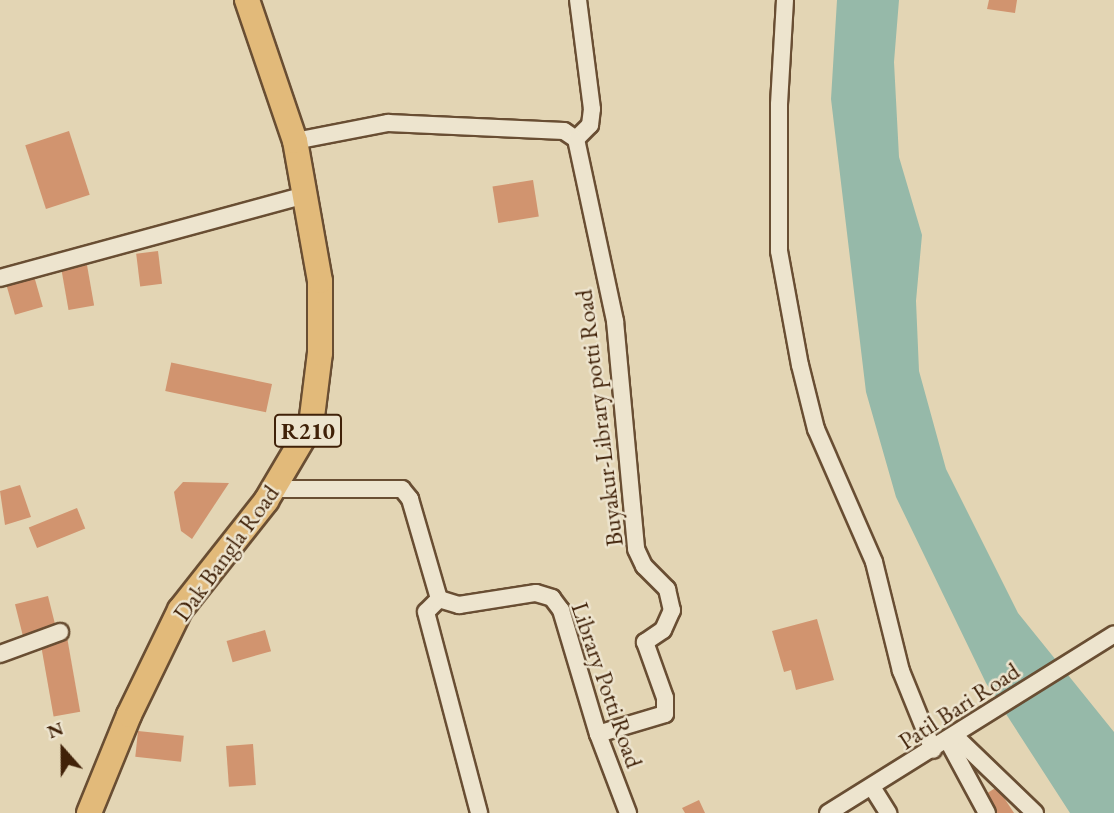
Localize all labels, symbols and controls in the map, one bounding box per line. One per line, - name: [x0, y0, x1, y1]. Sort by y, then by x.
- street label: Buyakur-Library potti Road: [569, 288, 629, 548]
- road number: R210: [273, 412, 343, 450]
- street label: Dak Bangla Road: [167, 479, 285, 627]
- street label: Library Potti Road: [565, 598, 649, 772]
- street label: Patil Bari Road: [893, 656, 1025, 756]
- north arrow: [28, 715, 98, 785]
- text: N: [44, 716, 67, 744]

